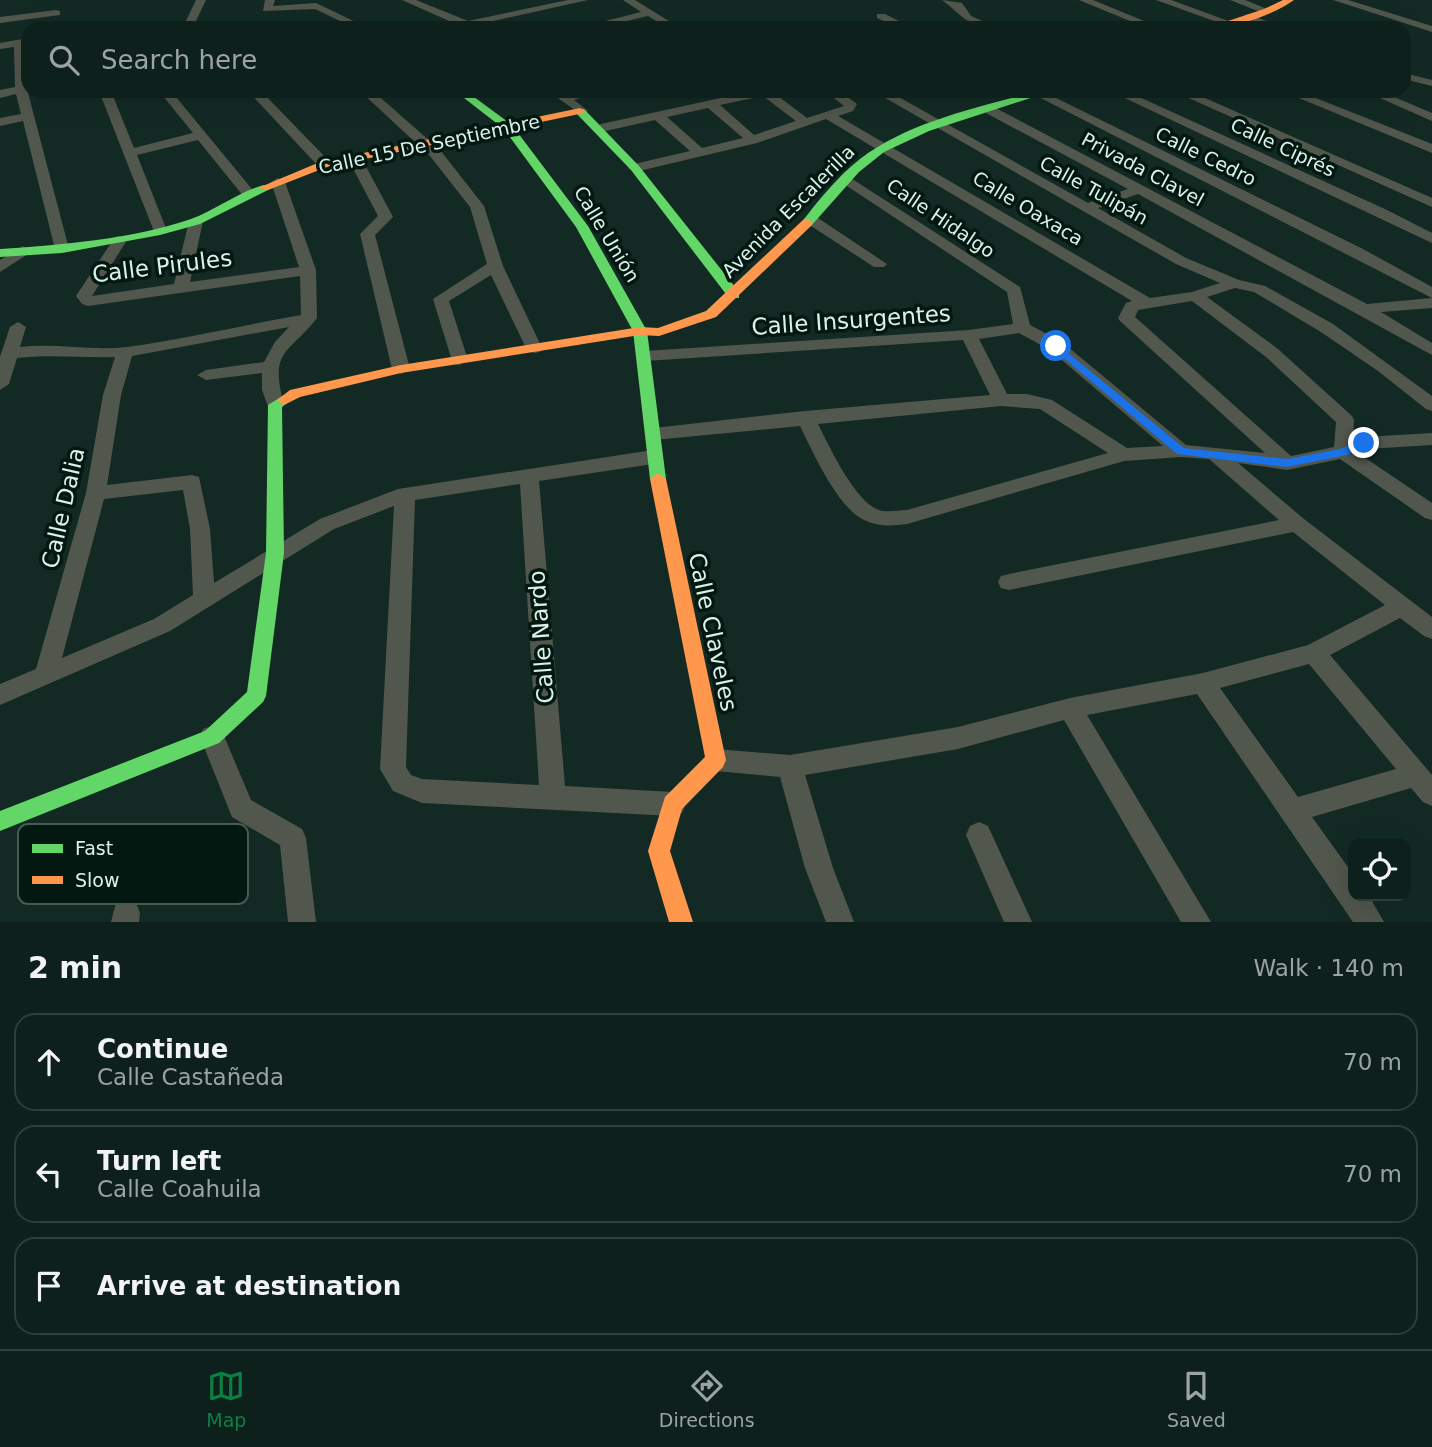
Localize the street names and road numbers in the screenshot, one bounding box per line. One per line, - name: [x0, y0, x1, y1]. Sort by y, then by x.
- street label: Calle 15 De Septiembre: [316, 110, 542, 178]
- street label: Calle Ciprés: [1227, 113, 1339, 181]
- street label: Calle Cedro: [1152, 122, 1260, 190]
- street label: Privada Clavel: [1078, 128, 1208, 210]
- street label: Avenida Escalerilla: [717, 140, 859, 282]
- street label: Calle Tulipán: [1036, 151, 1152, 229]
- street label: Calle Oaxaca: [969, 166, 1087, 250]
- street label: Calle Hidalgo: [883, 174, 999, 262]
- street label: Calle Unión: [570, 182, 644, 286]
- street label: Calle Pirules: [91, 245, 233, 287]
- street label: Calle Insurgentes: [750, 300, 952, 340]
- street label: Calle Dalia: [36, 445, 90, 571]
- street label: Calle Claveles: [684, 550, 742, 714]
- street label: Calle Nardo: [523, 570, 559, 704]

